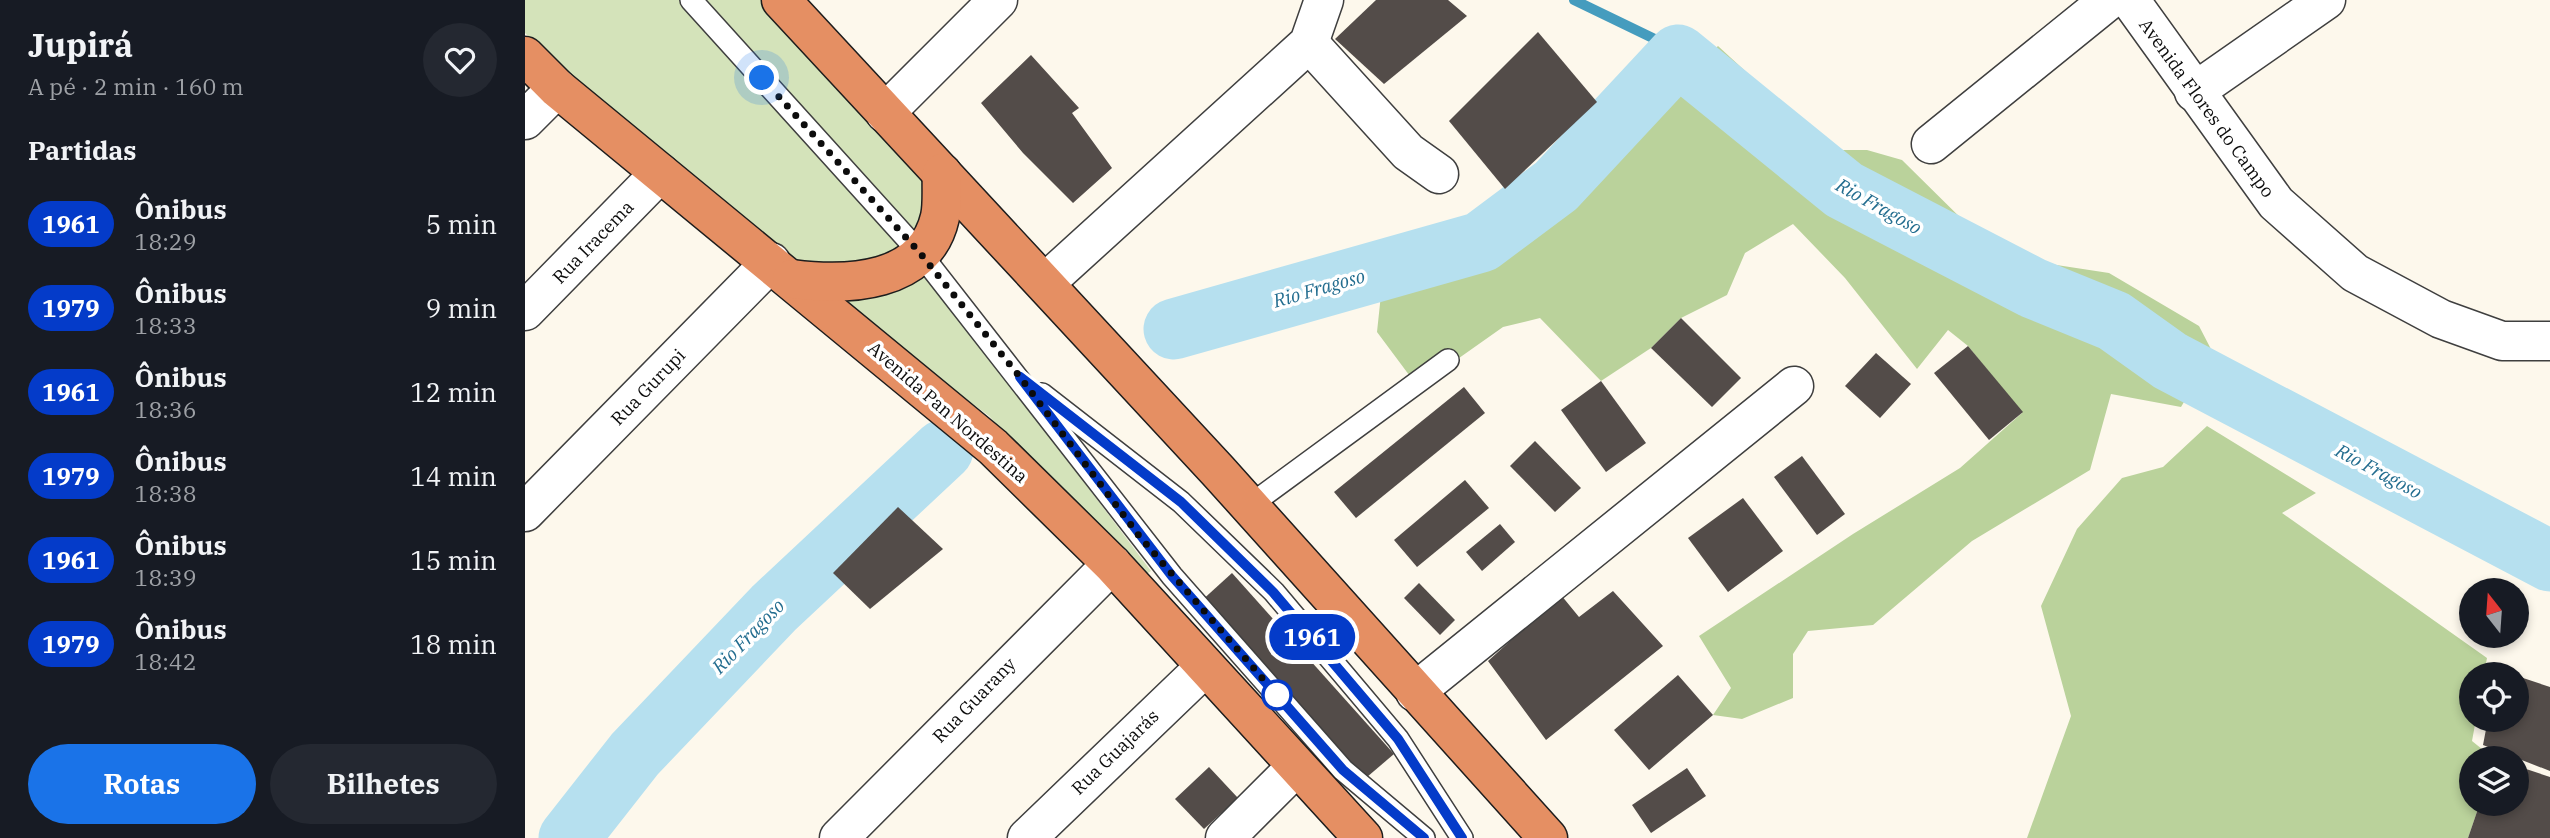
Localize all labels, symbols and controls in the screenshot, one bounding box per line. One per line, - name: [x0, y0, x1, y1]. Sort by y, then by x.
- street label: Avenida Flores do Campo: [2134, 14, 2280, 202]
- text: Jupirá: [28, 23, 133, 66]
- button: heart: [423, 23, 497, 97]
- your location: [744, 60, 779, 95]
- text: A pé · 2 min · 160 m: [28, 71, 244, 101]
- text: Partidas: [28, 133, 137, 167]
- water label: Rio Fragoso: [1831, 172, 1926, 239]
- text: Ônibus: [135, 192, 227, 226]
- street label: Rua Iracema: [548, 195, 639, 288]
- text: 5 min: [426, 207, 497, 241]
- text: 1961: [42, 208, 100, 240]
- text: 18:29: [135, 226, 196, 256]
- water label: Rio Fragoso: [1269, 263, 1368, 313]
- text: Ônibus: [135, 276, 227, 310]
- text: 9 min: [426, 291, 497, 325]
- text: 1979: [42, 292, 100, 324]
- text: 18:33: [135, 310, 196, 340]
- street label: Avenida Pan Nordestina: [863, 336, 1033, 488]
- street label: Rua Gurupi: [606, 344, 690, 430]
- text: Ônibus: [135, 360, 227, 394]
- text: 12 min: [410, 375, 497, 409]
- text: 1961: [42, 376, 100, 408]
- text: 18:36: [135, 394, 196, 424]
- water label: Rio Fragoso: [2331, 438, 2426, 504]
- text: Ônibus: [135, 444, 227, 478]
- text: 14 min: [410, 459, 497, 493]
- text: 1979: [42, 460, 100, 492]
- text: 18:38: [135, 478, 196, 508]
- text: Ônibus: [135, 528, 227, 562]
- text: 15 min: [410, 543, 497, 577]
- text: 1961: [42, 544, 100, 576]
- text: 18:39: [135, 562, 196, 592]
- north arrow: [2459, 578, 2529, 648]
- map controls: [2459, 578, 2529, 816]
- water label: Rio Fragoso: [706, 594, 789, 679]
- text: Ônibus: [135, 612, 227, 646]
- line badge: 1961: [1263, 614, 1361, 660]
- text: 1961: [1283, 621, 1341, 653]
- text: 18 min: [410, 627, 497, 661]
- text: 1979: [42, 628, 100, 660]
- text: 18:42: [135, 646, 196, 676]
- street label: Rua Guarany: [928, 652, 1021, 747]
- button: locate: [2459, 662, 2529, 732]
- unlabelled marker: [1262, 680, 1292, 710]
- street label: Rua Guajarás: [1066, 704, 1164, 800]
- button: Rotas: [28, 744, 256, 824]
- button: Bilhetes: [270, 744, 497, 824]
- button: layers: [2459, 746, 2529, 816]

